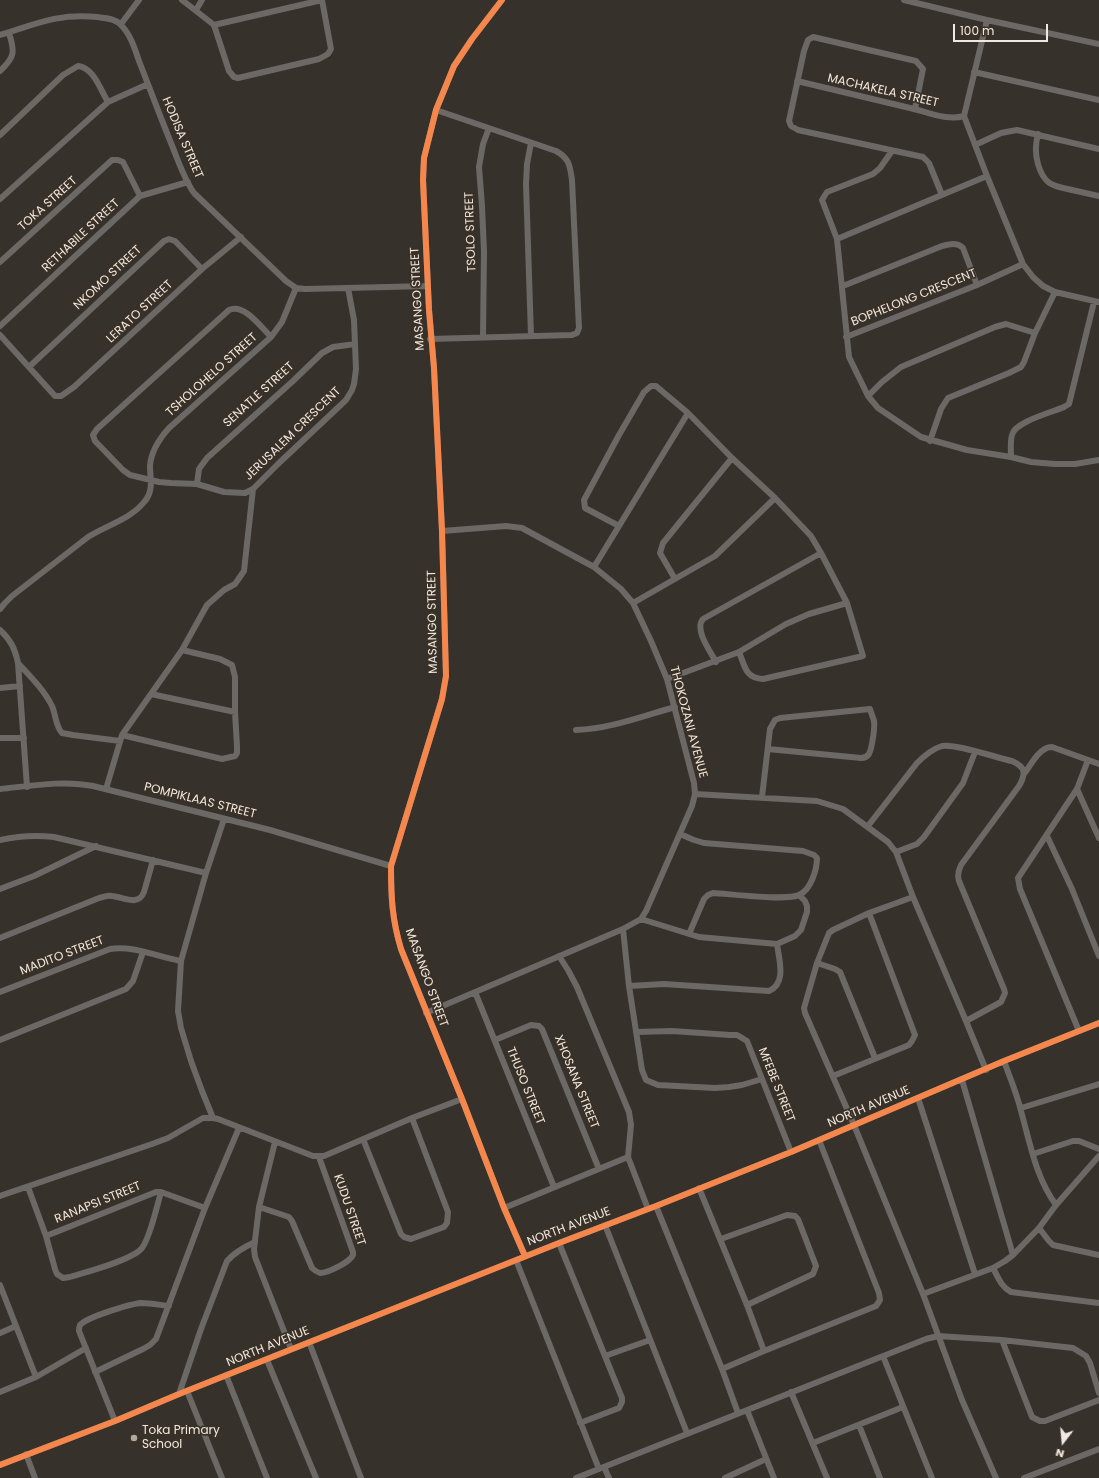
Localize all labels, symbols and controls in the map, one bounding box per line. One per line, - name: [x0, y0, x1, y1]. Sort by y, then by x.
- scale bar: [955, 16, 1050, 42]
- text: 100 m: [960, 22, 994, 39]
- street label: MACHAKELA STREET: [826, 71, 940, 111]
- street label: HODISA STREET: [158, 95, 206, 181]
- street label: TOKA STREET: [16, 174, 80, 234]
- street label: TSOLO STREET: [462, 192, 480, 272]
- street label: RETHABILE STREET: [39, 196, 123, 276]
- street label: NKOMO STREET: [71, 243, 145, 313]
- street label: MASANGO STREET: [408, 247, 428, 351]
- street label: BOPHELONG CRESCENT: [849, 266, 979, 330]
- street label: LERATO STREET: [104, 278, 176, 346]
- street label: TSHOLOHELO STREET: [163, 330, 261, 420]
- street label: SENATLE STREET: [221, 359, 297, 431]
- street label: JERUSALEM CRESCENT: [242, 384, 344, 484]
- street label: MASANGO STREET: [425, 570, 441, 674]
- street label: THOKOZANI AVENUE: [666, 665, 710, 779]
- street label: POMPIKLAAS STREET: [142, 780, 258, 822]
- street label: MASANGO STREET: [402, 927, 450, 1029]
- street label: MADITO STREET: [18, 933, 106, 979]
- street label: XHOSANA STREET: [551, 1033, 601, 1131]
- street label: THUSO STREET: [503, 1045, 547, 1127]
- street label: MFEBE STREET: [755, 1046, 797, 1124]
- street label: NORTH AVENUE: [826, 1083, 912, 1131]
- street label: KUDU STREET: [330, 1172, 368, 1248]
- street label: RANAPSI STREET: [53, 1179, 143, 1227]
- street label: NORTH AVENUE: [525, 1204, 613, 1250]
- street label: NORTH AVENUE: [224, 1324, 312, 1370]
- north arrow: [1043, 1422, 1083, 1462]
- place label: Toka Primary School: [142, 1424, 220, 1452]
- marker: Toka Primary School: [129, 1433, 139, 1443]
- text: N: [1054, 1445, 1066, 1462]

